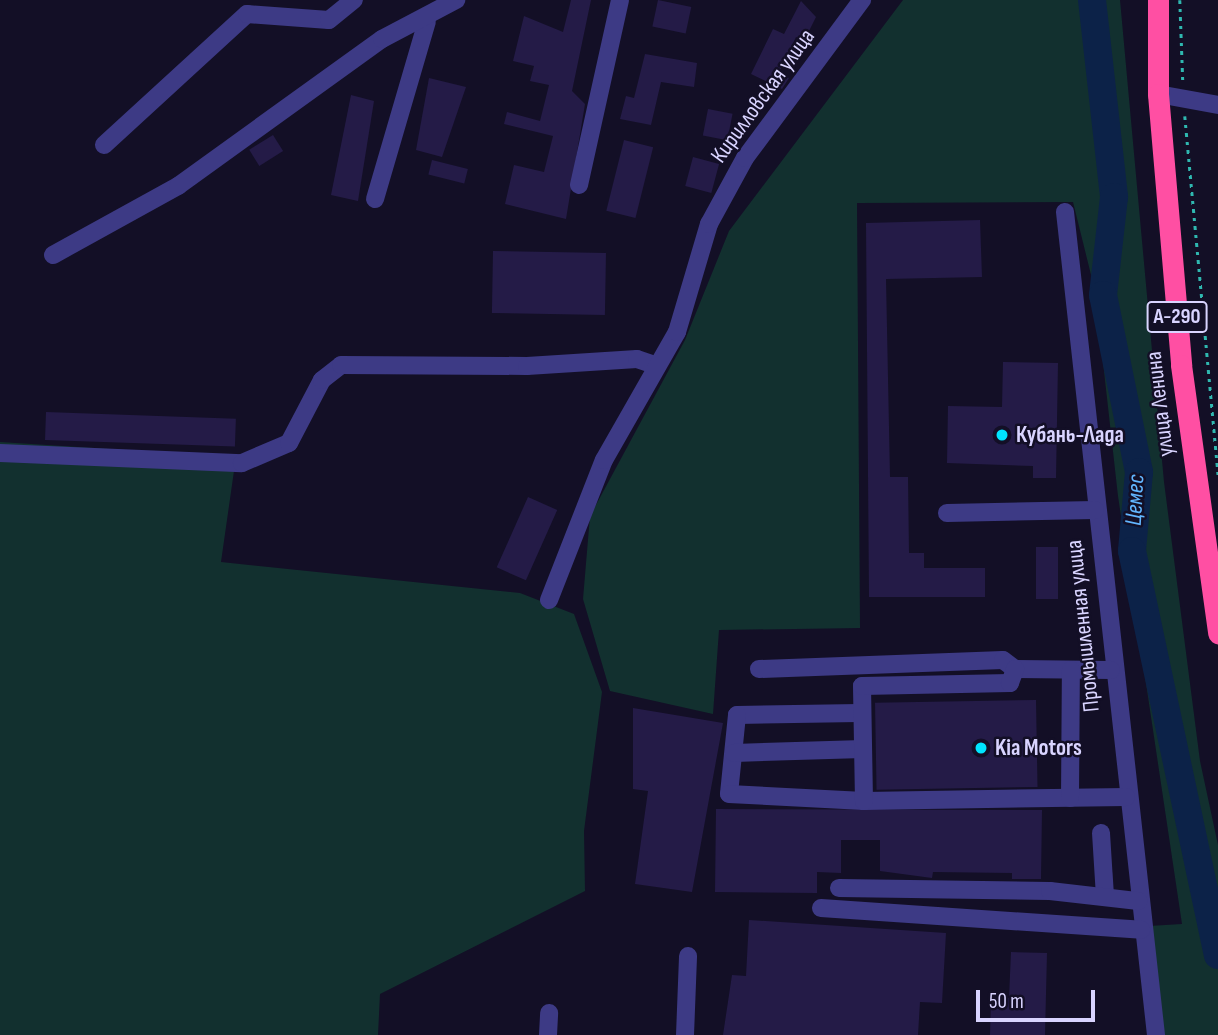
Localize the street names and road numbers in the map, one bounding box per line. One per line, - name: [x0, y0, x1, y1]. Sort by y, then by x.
- street label: Кирилловская улица: [705, 24, 821, 168]
- road number: А-290: [1146, 300, 1208, 334]
- street label: улица Ленина: [1140, 350, 1180, 458]
- street label: Промышленная улица: [1060, 539, 1106, 713]

